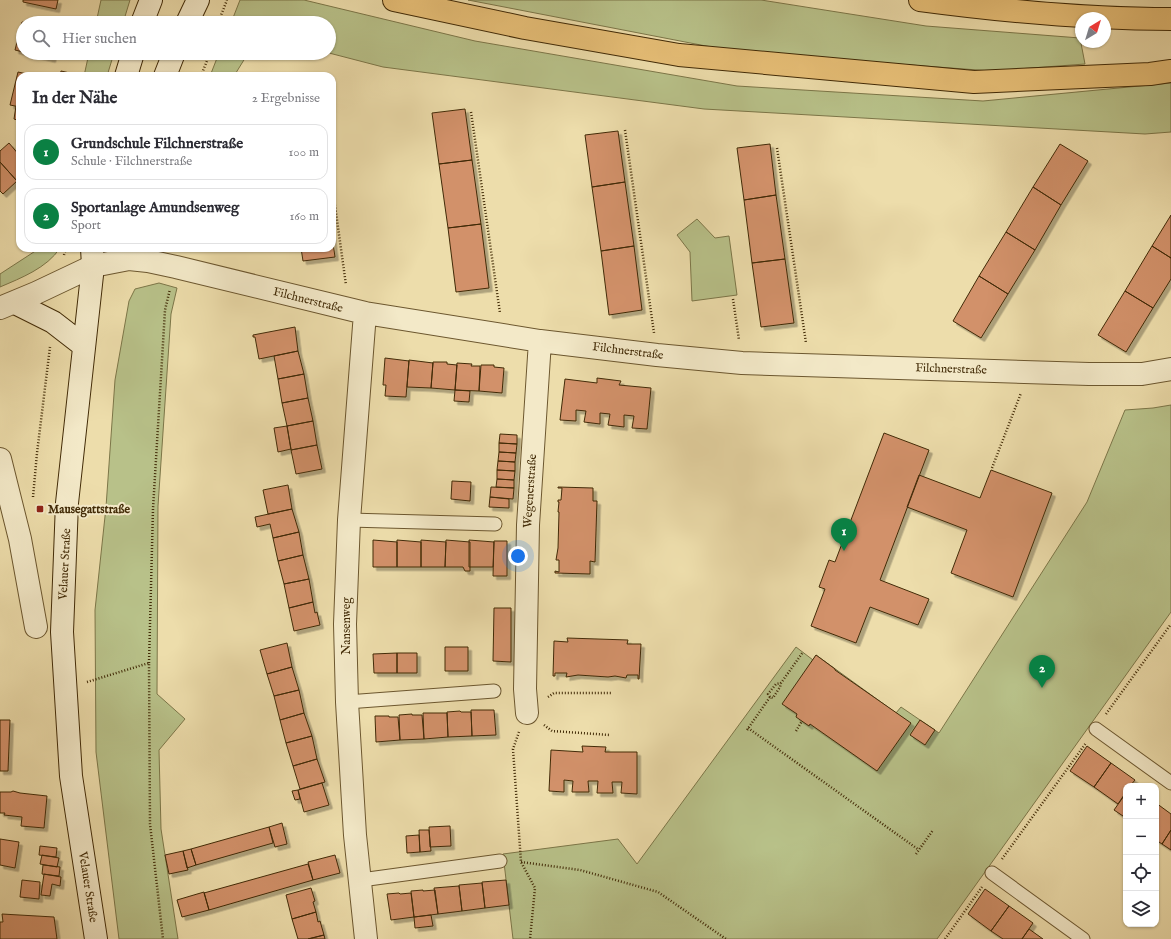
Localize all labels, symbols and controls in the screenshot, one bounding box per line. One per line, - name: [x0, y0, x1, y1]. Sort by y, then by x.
- north arrow: [1075, 12, 1111, 48]
- search box: [16, 16, 336, 60]
- icon: search: [30, 27, 52, 49]
- text: Hier suchen: [62, 29, 137, 48]
- text: In der Nähe: [32, 88, 117, 109]
- text: 2 Ergebnisse: [252, 90, 320, 107]
- text: Grundschule Filchnerstraße: [71, 134, 243, 153]
- text: 1: [44, 144, 48, 161]
- text: 100 m: [289, 144, 319, 161]
- text: Schule · Filchnerstraße: [71, 153, 192, 170]
- text: Sportanlage Amundsenweg: [71, 198, 239, 217]
- text: 2: [43, 208, 49, 225]
- text: 160 m: [289, 208, 319, 225]
- text: Sport: [71, 217, 101, 234]
- street label: Filchnerstraße: [271, 284, 345, 316]
- street label: Filchnerstraße: [592, 339, 665, 363]
- street label: Filchnerstraße: [915, 360, 988, 378]
- street label: Wegenerstraße: [520, 453, 540, 529]
- place label: Mausegattstraße: [48, 502, 130, 518]
- marker: Mausegattstraße: [35, 504, 45, 514]
- pin: 1: [831, 518, 857, 551]
- street label: Velauer Straße: [56, 527, 74, 601]
- your location: [508, 546, 528, 566]
- street label: Nansenweg: [339, 597, 354, 655]
- pin: 2: [1029, 655, 1055, 688]
- map controls: [1123, 783, 1159, 927]
- button: +: [1123, 783, 1159, 819]
- button: −: [1123, 819, 1159, 855]
- street label: Velauer Straße: [75, 850, 101, 924]
- button: locate: [1123, 855, 1159, 891]
- button: layers: [1123, 891, 1159, 927]

